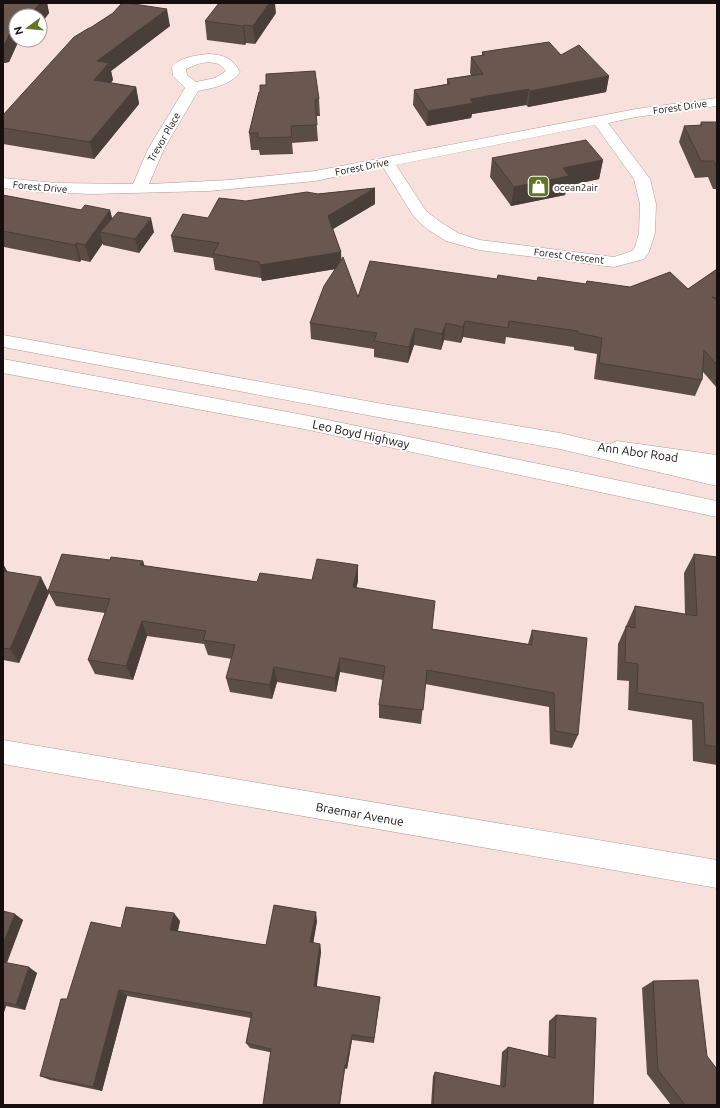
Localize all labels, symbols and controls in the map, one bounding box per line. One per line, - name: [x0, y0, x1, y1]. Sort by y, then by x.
- north arrow: [8, 8, 48, 48]
- text: N: [11, 25, 25, 36]
- street label: Forest Drive: [652, 98, 708, 116]
- street label: Trevor Place: [145, 110, 183, 164]
- street label: Forest Drive: [334, 156, 390, 178]
- shop icon: ocean2air: [526, 174, 552, 200]
- street label: Forest Drive: [12, 179, 68, 195]
- place label: ocean2air: [554, 182, 598, 193]
- street label: Forest Crescent: [533, 246, 605, 266]
- street label: Leo Boyd Highway: [311, 417, 411, 451]
- street label: Ann Abor Road: [597, 440, 679, 464]
- street label: Braemar Avenue: [315, 800, 405, 828]

